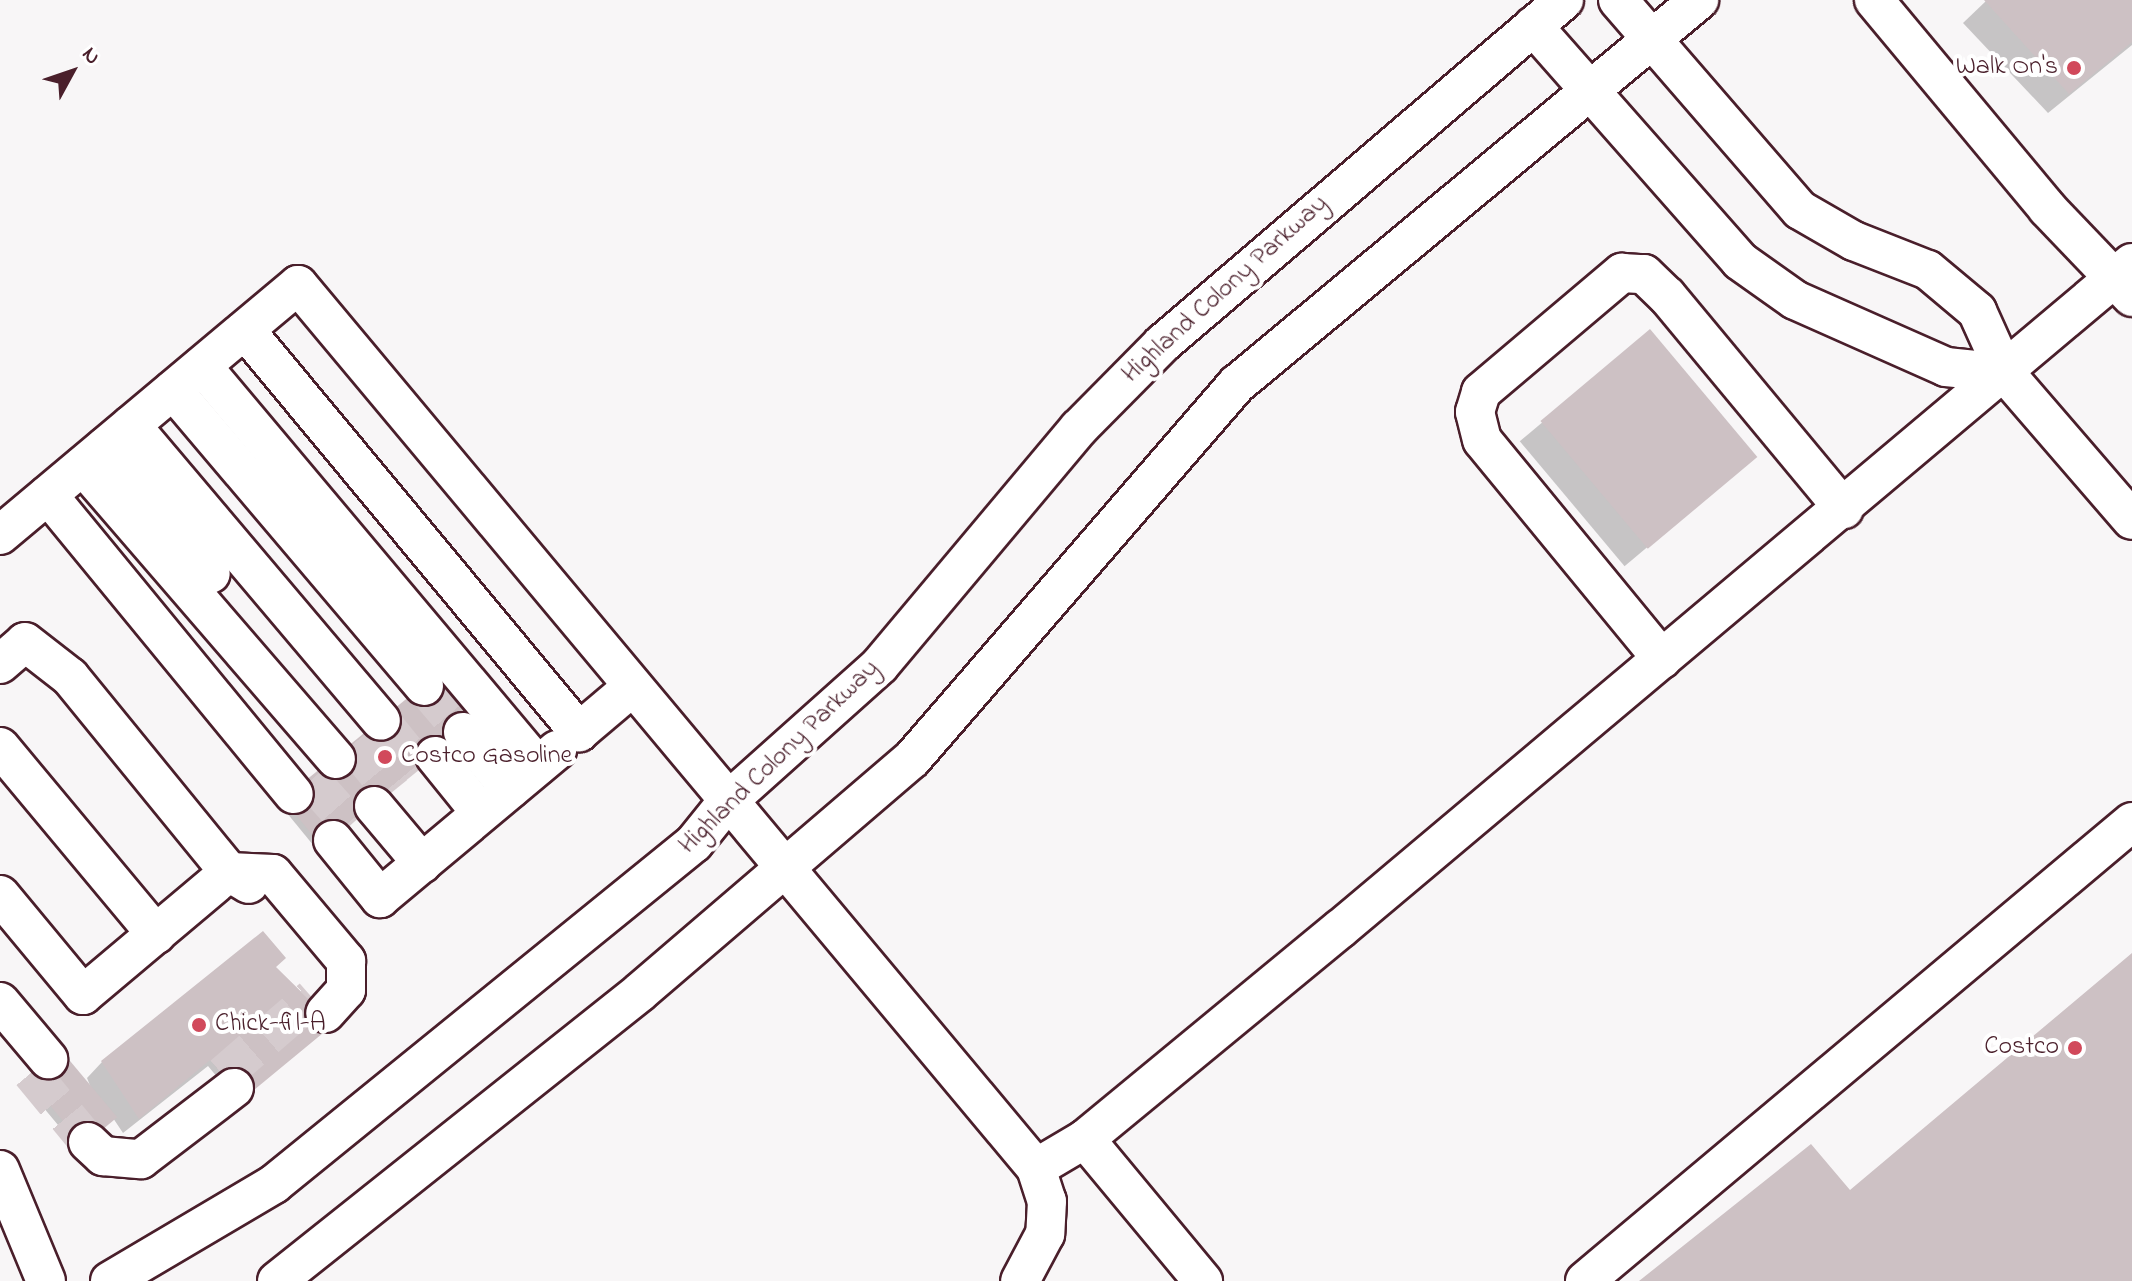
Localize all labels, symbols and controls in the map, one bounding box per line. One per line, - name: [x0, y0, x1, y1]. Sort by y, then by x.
- north arrow: [32, 32, 112, 112]
- text: N: [73, 41, 107, 73]
- place label: Walk On's: [1956, 52, 2058, 84]
- marker: Walk On's: [2065, 59, 2083, 77]
- street label: Highland Colony Parkway: [1117, 189, 1335, 391]
- street label: Highland Colony Parkway: [673, 654, 887, 862]
- place label: Costco Gasoline: [401, 741, 572, 773]
- marker: Costco Gasoline: [376, 748, 394, 766]
- place label: Chick-fil-A: [215, 1009, 326, 1041]
- marker: Chick-fil-A: [190, 1016, 208, 1034]
- place label: Costco: [1984, 1032, 2059, 1064]
- marker: Costco: [2066, 1039, 2084, 1057]

